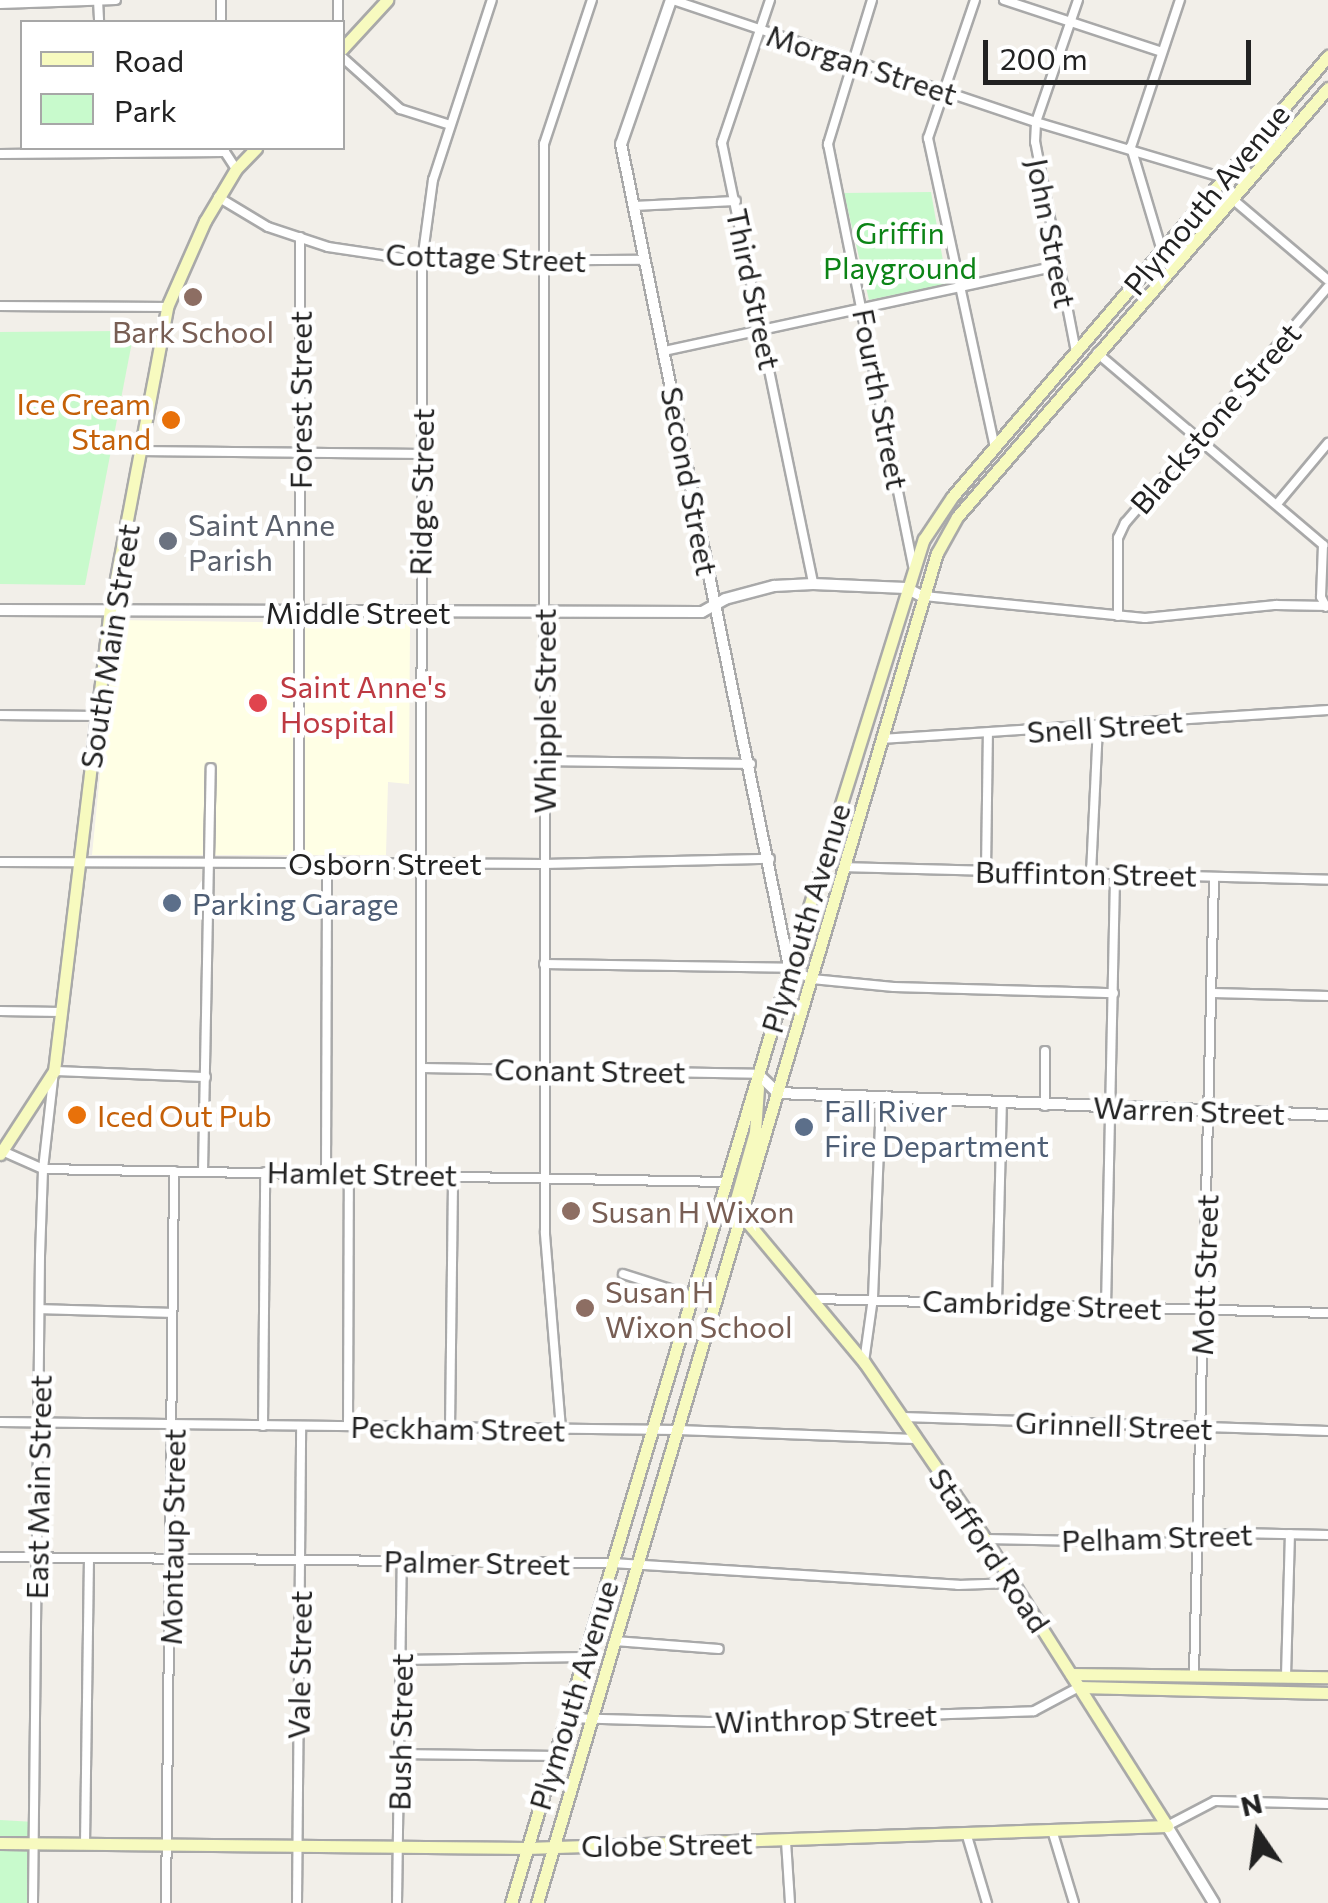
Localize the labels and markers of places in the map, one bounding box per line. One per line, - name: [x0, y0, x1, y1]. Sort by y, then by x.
- marker: Bark School: [182, 286, 204, 308]
- place label: Bark School: [112, 313, 274, 349]
- place label: Ice Cream Stand: [17, 385, 151, 456]
- marker: Ice Cream Stand: [160, 409, 182, 431]
- place label: Saint Anne Parish: [188, 506, 335, 576]
- marker: Saint Anne Parish: [157, 530, 179, 552]
- place label: Saint Anne's Hospital: [280, 668, 447, 738]
- marker: Saint Anne's Hospital: [245, 690, 271, 716]
- place label: Parking Garage: [192, 885, 399, 921]
- marker: Parking Garage: [161, 892, 183, 914]
- place label: Fall River Fire Department: [824, 1092, 1049, 1162]
- place label: Iced Out Pub: [97, 1097, 272, 1133]
- marker: Iced Out Pub: [66, 1104, 88, 1126]
- marker: Fall River Fire Department: [793, 1116, 815, 1138]
- place label: Susan H Wixon: [591, 1193, 795, 1229]
- marker: Susan H Wixon: [560, 1200, 582, 1222]
- place label: Susan H Wixon School: [605, 1273, 793, 1344]
- marker: Susan H Wixon School: [574, 1297, 596, 1319]

